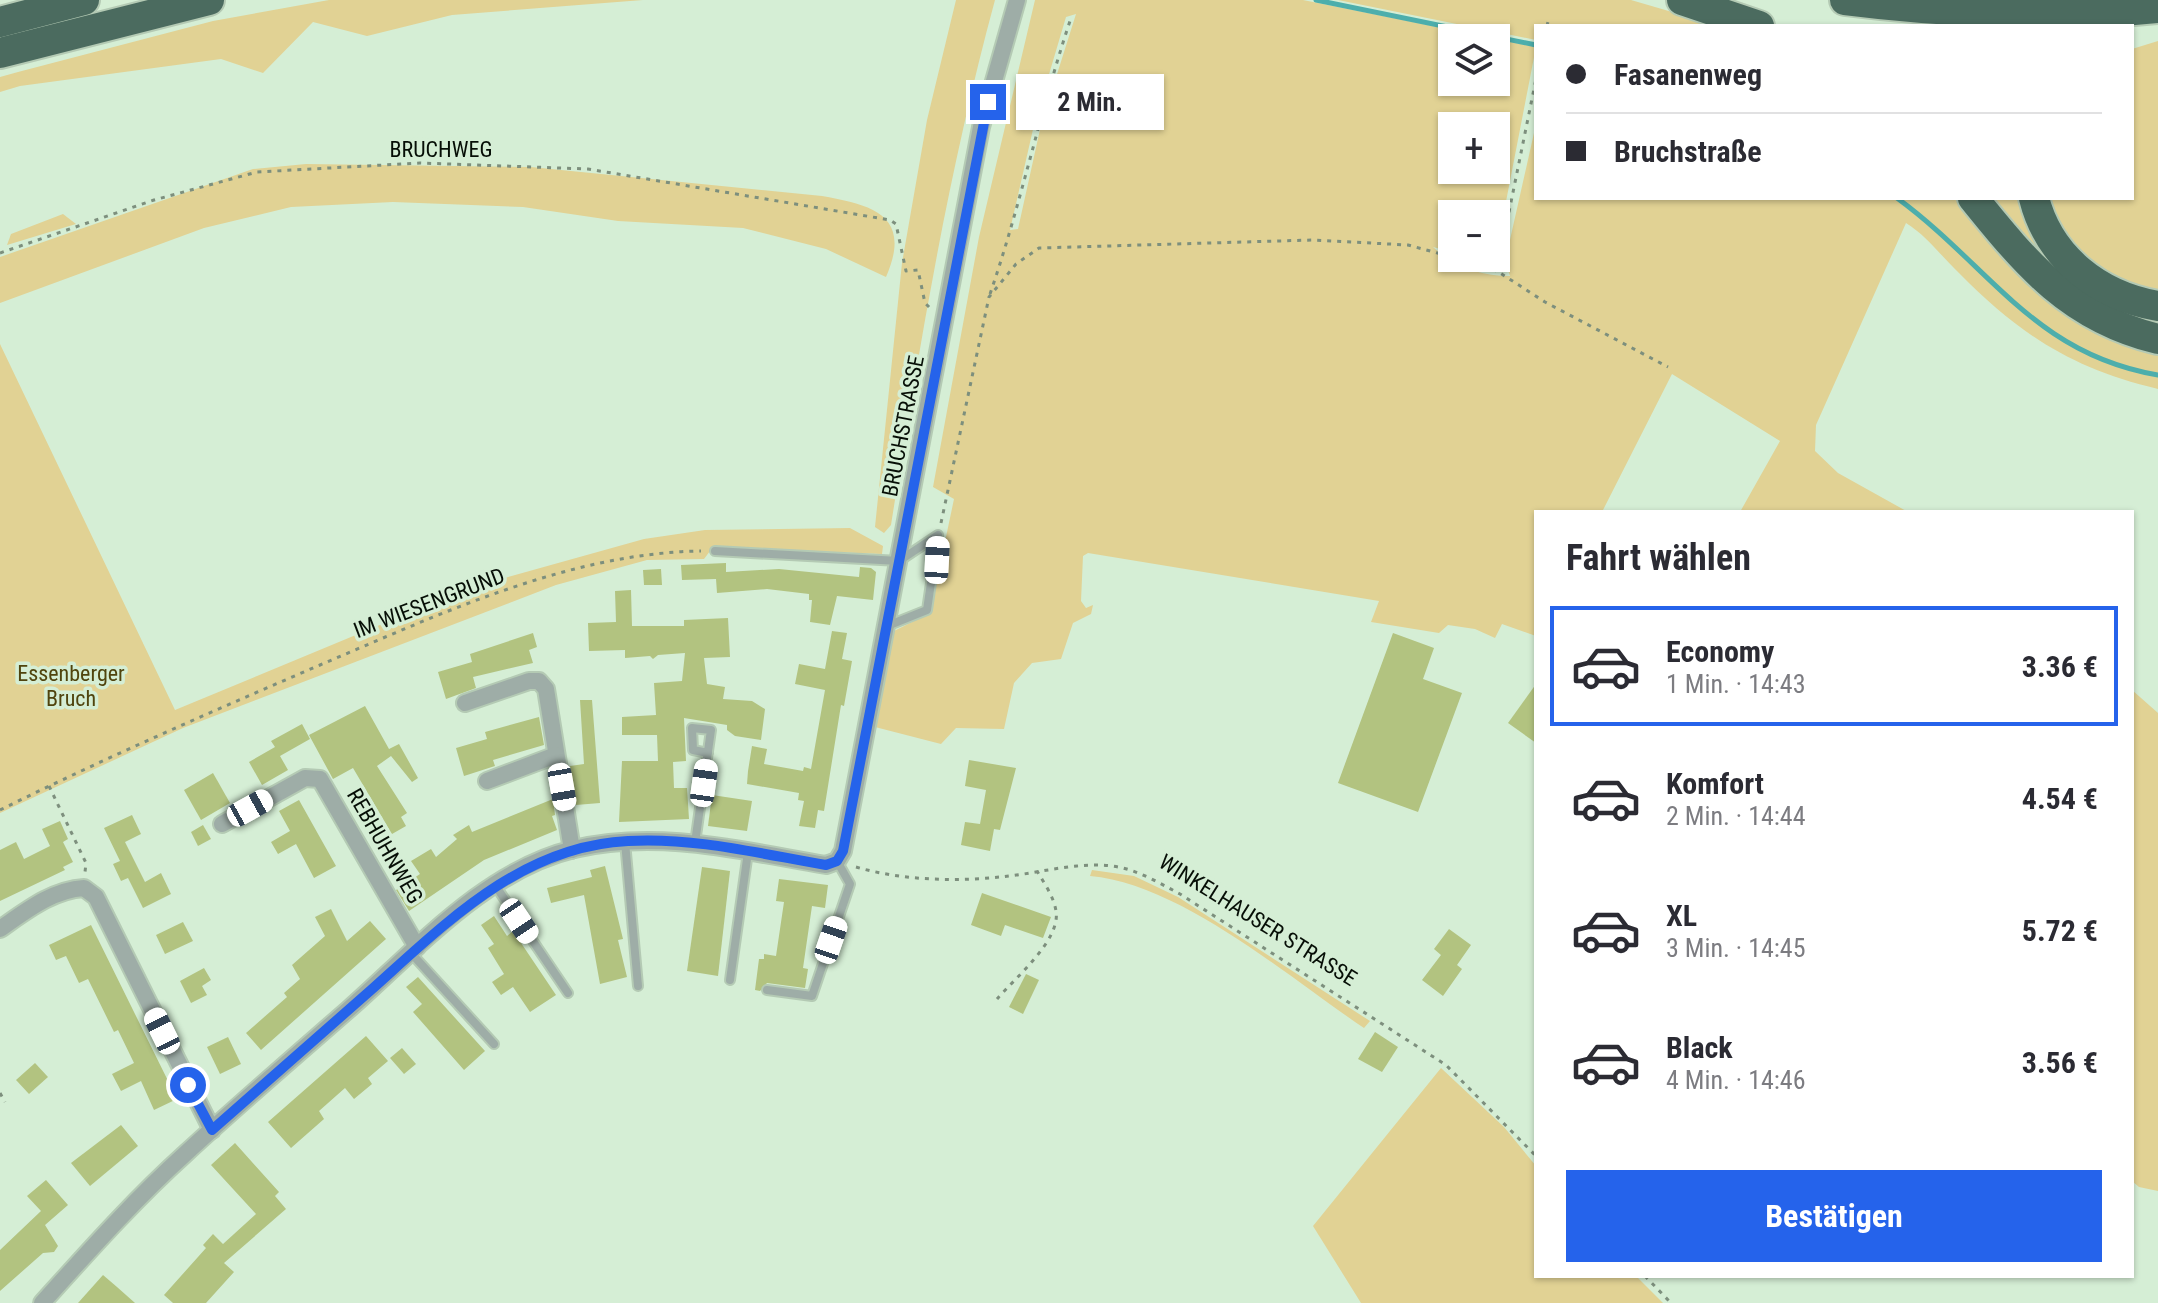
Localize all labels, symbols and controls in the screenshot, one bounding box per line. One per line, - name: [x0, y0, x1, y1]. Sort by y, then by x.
- map controls: [1438, 24, 1510, 272]
- button: layers: [1438, 24, 1510, 96]
- text: Fasanenweg: [1614, 57, 1762, 92]
- callout: 2 Min.: [1016, 74, 1164, 130]
- route end: [970, 84, 1006, 120]
- text: 2 Min.: [1057, 87, 1123, 117]
- button: +: [1438, 112, 1510, 184]
- text: Bruchstraße: [1614, 134, 1762, 169]
- street label: BRUCHWEG: [390, 137, 492, 162]
- button: −: [1438, 200, 1510, 272]
- street label: BRUCHSTRASSE: [877, 353, 929, 499]
- car: [924, 535, 950, 585]
- text: Fahrt wählen: [1566, 537, 1751, 579]
- street label: IM WIESENGRUND: [350, 563, 508, 643]
- icon: car: [1570, 630, 1642, 702]
- text: Economy: [1666, 634, 1774, 669]
- text: 3.36 €: [2022, 649, 2098, 684]
- park label: Essenberger Bruch: [17, 661, 125, 711]
- text: 1 Min. · 14:43: [1666, 669, 1806, 699]
- car: [689, 758, 719, 808]
- car: [546, 761, 578, 813]
- icon: car: [1570, 762, 1642, 834]
- text: Komfort: [1666, 766, 1764, 801]
- text: 4.54 €: [2022, 781, 2098, 816]
- street label: REBHUHNWEG: [342, 784, 428, 908]
- car: [223, 786, 277, 830]
- text: 2 Min. · 14:44: [1666, 801, 1806, 831]
- street label: WINKELHAUSER STRASSE: [1155, 849, 1361, 991]
- car: [496, 894, 542, 948]
- icon: car: [1570, 894, 1642, 966]
- text: XL: [1666, 898, 1697, 933]
- car: [812, 913, 850, 967]
- text: 5.72 €: [2022, 913, 2098, 948]
- text: 3 Min. · 14:45: [1666, 933, 1806, 963]
- car: [141, 1004, 183, 1058]
- icon: car: [1570, 1026, 1642, 1098]
- text: Black: [1666, 1030, 1733, 1065]
- text: 3.56 €: [2022, 1045, 2098, 1080]
- text: 4 Min. · 14:46: [1666, 1065, 1806, 1095]
- route start: [170, 1067, 206, 1103]
- button: Bestätigen: [1566, 1170, 2102, 1262]

